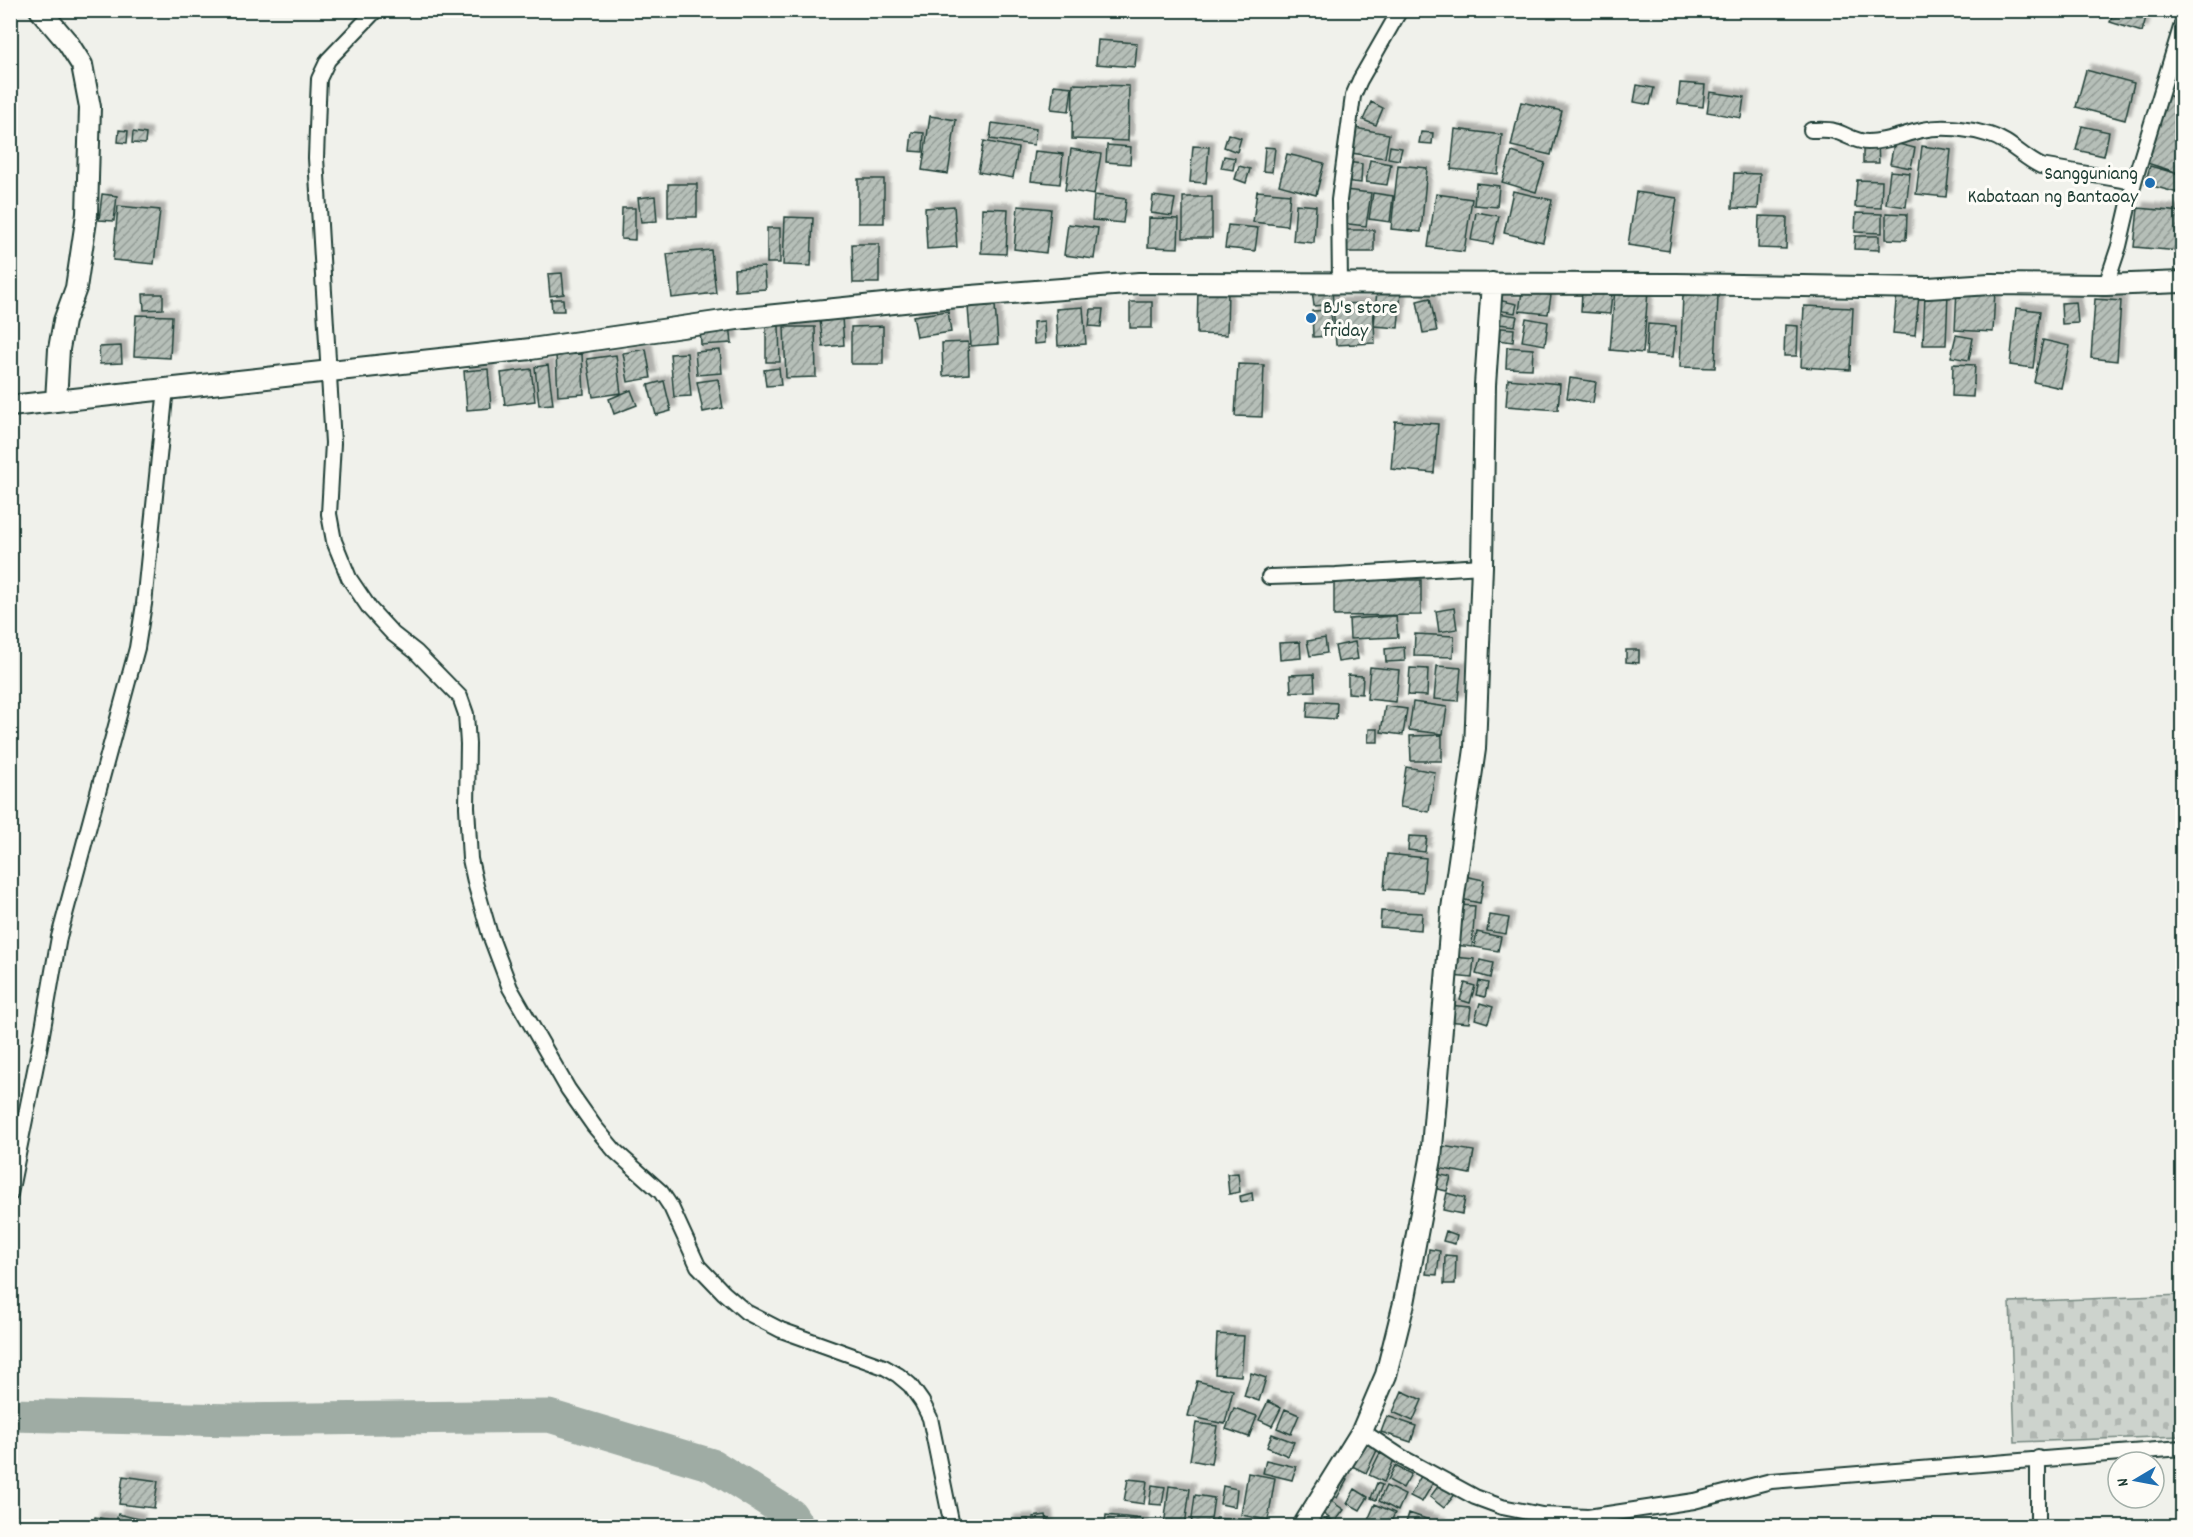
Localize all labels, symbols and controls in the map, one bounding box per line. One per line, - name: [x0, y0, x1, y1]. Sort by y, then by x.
- place label: Sangguniang Kabataan ng Bantaoay: [1968, 161, 2139, 212]
- marker: Sangguniang Kabataan ng Bantaoay: [2143, 176, 2157, 190]
- place label: BJ's store friday: [1323, 295, 1398, 346]
- marker: BJ's store friday: [1304, 311, 1318, 325]
- north arrow: [2106, 1450, 2166, 1510]
- text: N: [2112, 1476, 2136, 1488]

